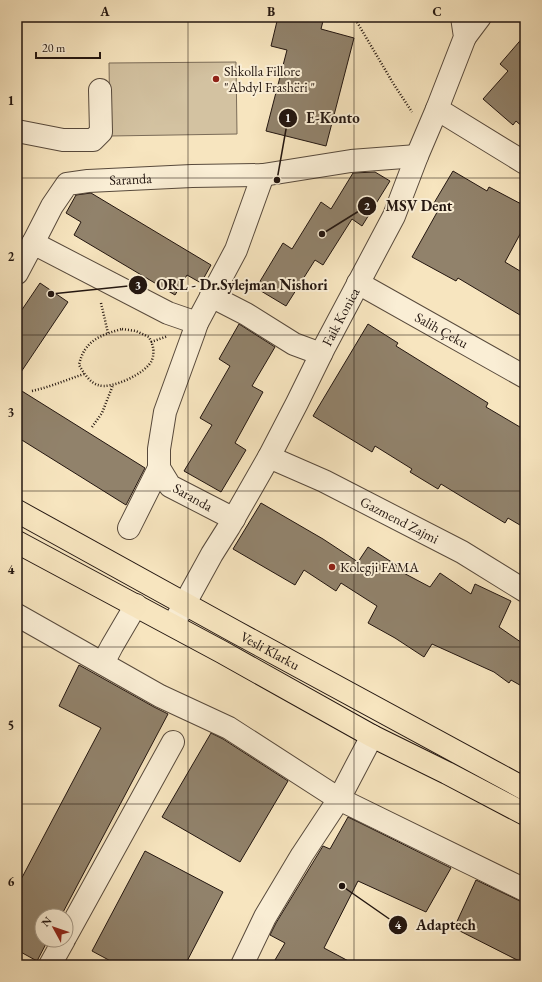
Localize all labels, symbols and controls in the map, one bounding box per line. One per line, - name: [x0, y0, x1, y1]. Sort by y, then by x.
- text: A: [99, 3, 110, 20]
- text: B: [267, 3, 275, 20]
- text: C: [432, 3, 442, 20]
- scale bar: [36, 34, 100, 60]
- text: 20 m: [42, 40, 66, 56]
- place label: Shkolla Fillore "Abdyl Frashëri ": [224, 62, 315, 96]
- marker: Shkolla Fillore "Abdyl Frashëri ": [211, 74, 221, 84]
- text: 1: [8, 92, 15, 109]
- callout: E-Konto: [278, 105, 368, 132]
- text: E-Konto: [306, 108, 360, 127]
- text: 1: [285, 110, 291, 126]
- street label: Saranda: [109, 169, 153, 189]
- callout: MSV Dent: [357, 192, 460, 219]
- text: MSV Dent: [386, 196, 453, 215]
- text: 2: [364, 198, 371, 214]
- text: 2: [8, 248, 15, 265]
- callout: ORL - Dr.Sylejman Nishori: [128, 272, 336, 299]
- text: ORL - Dr.Sylejman Nishori: [156, 275, 328, 294]
- text: 3: [135, 277, 141, 293]
- street label: Faik Konica: [318, 284, 364, 349]
- street label: Salih Çeku: [412, 308, 472, 353]
- text: 3: [8, 404, 15, 421]
- street label: Saranda: [170, 479, 216, 515]
- street label: Gazmend Zajmi: [357, 492, 442, 548]
- place label: Kolegji FAMA: [340, 558, 419, 576]
- text: 4: [8, 561, 15, 578]
- marker: Kolegji FAMA: [327, 562, 337, 572]
- street label: Vesli Klarku: [237, 627, 303, 674]
- text: 5: [8, 717, 14, 734]
- text: 6: [8, 873, 15, 890]
- north arrow: [34, 908, 74, 948]
- callout: Adaptech: [388, 911, 484, 938]
- text: N: [38, 914, 55, 929]
- text: Adaptech: [415, 915, 477, 934]
- text: 4: [395, 917, 402, 933]

